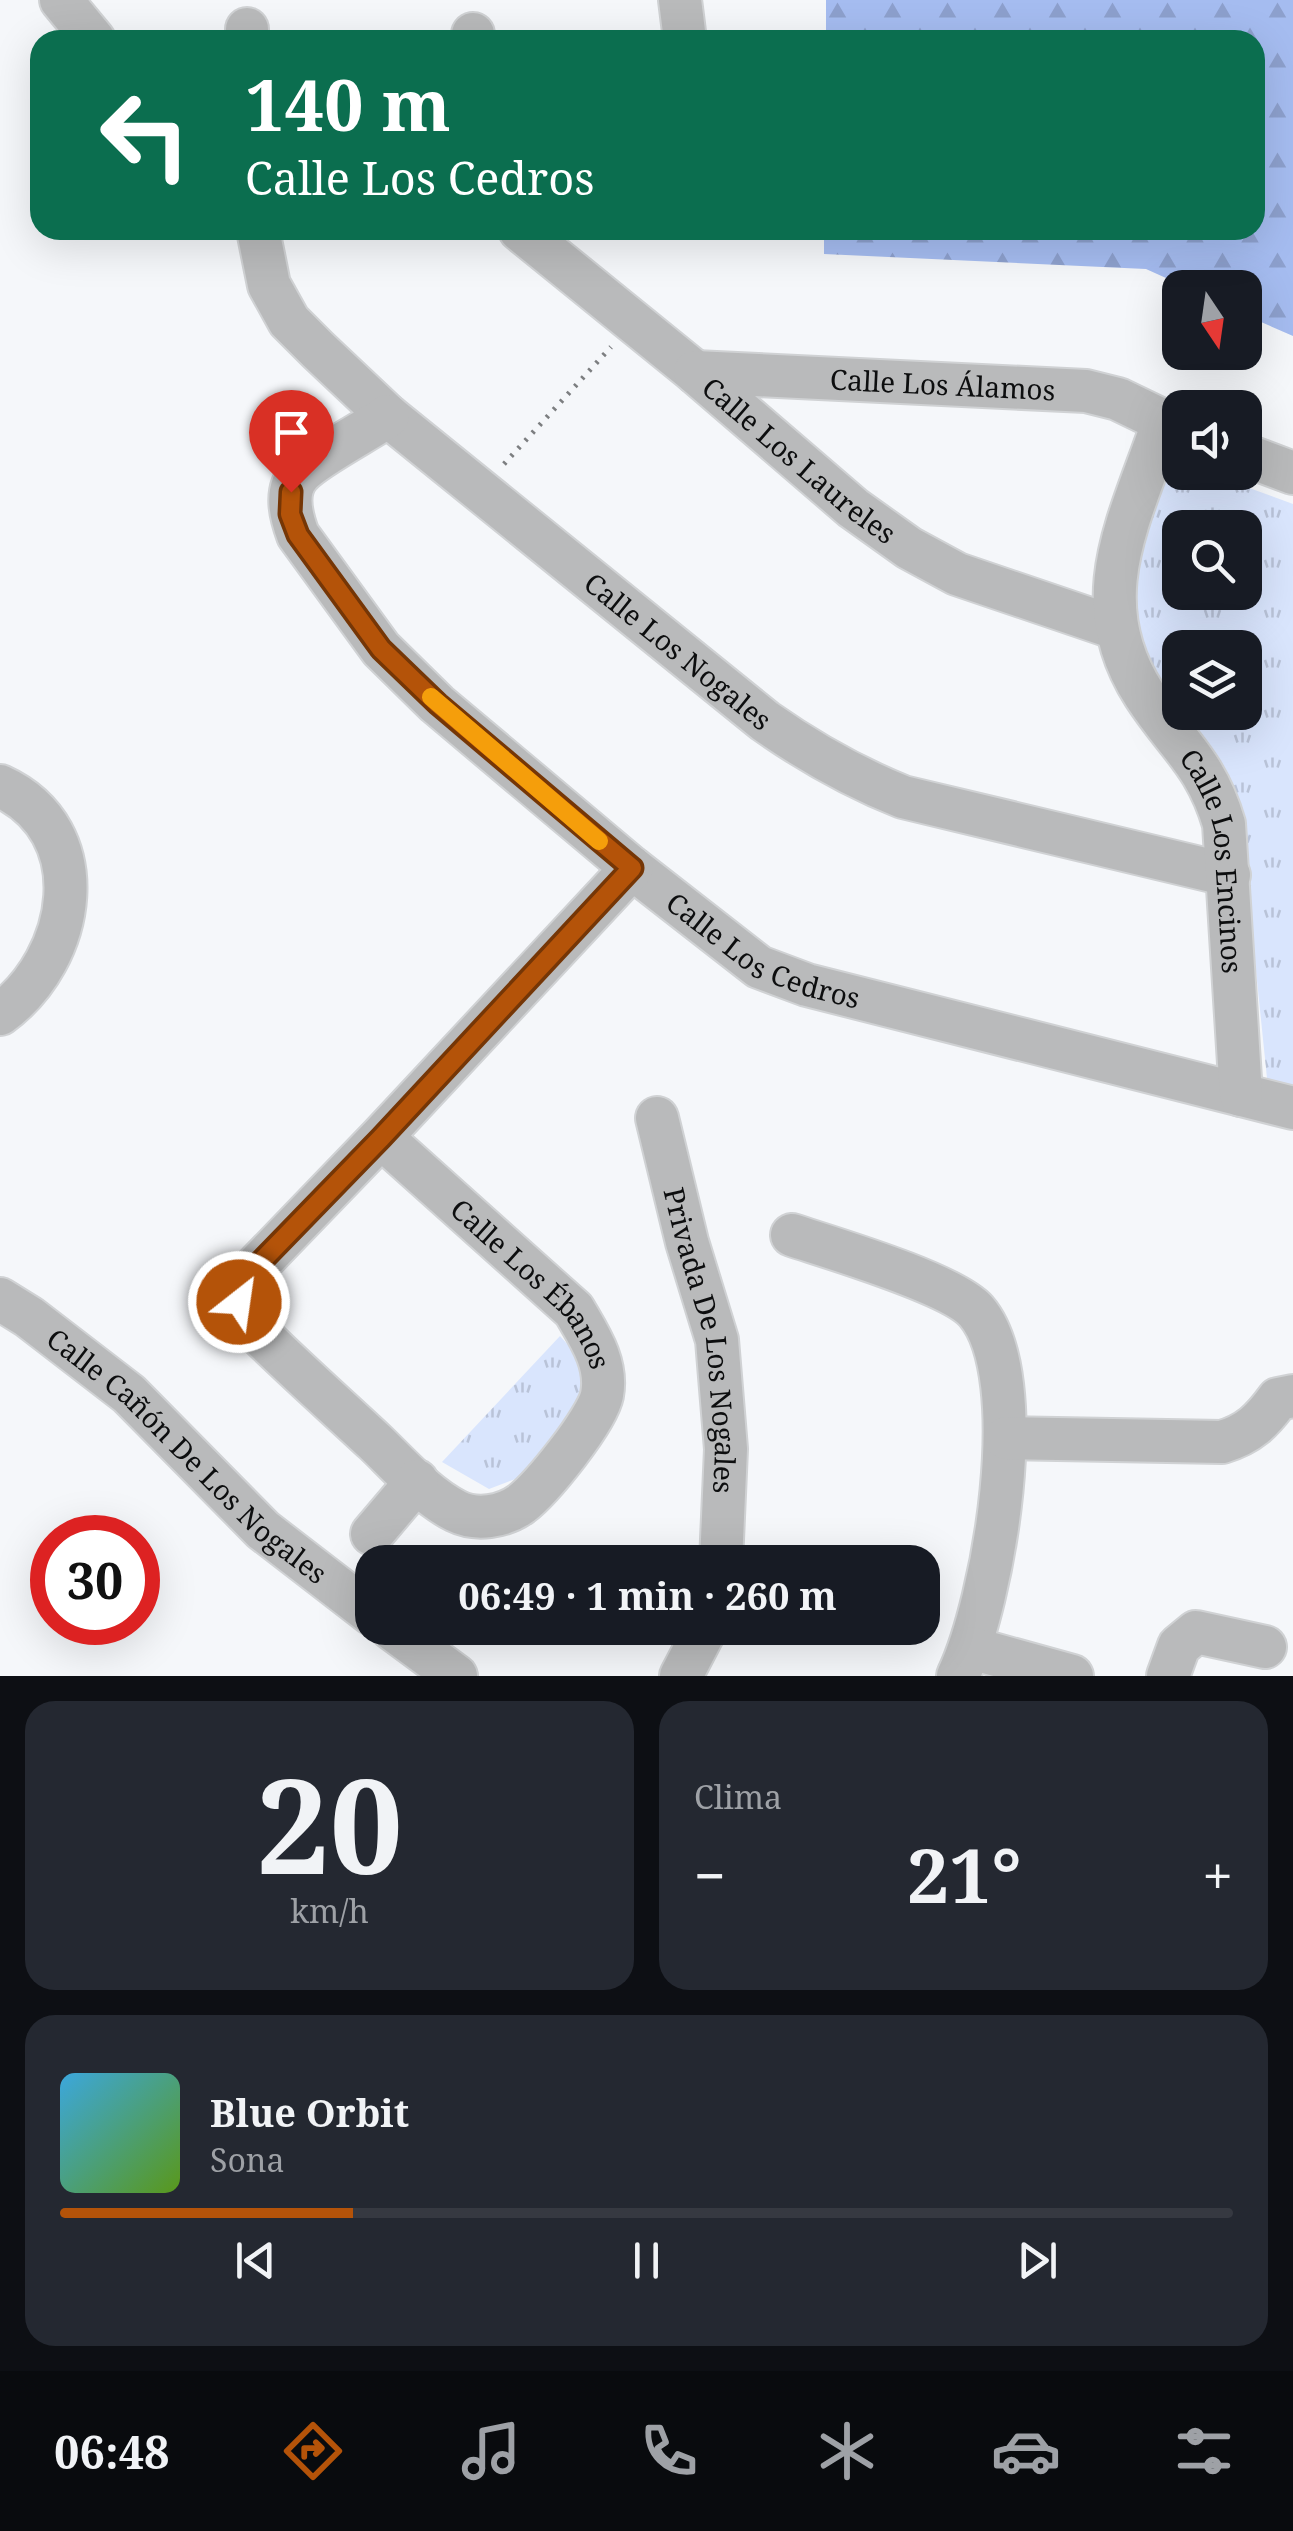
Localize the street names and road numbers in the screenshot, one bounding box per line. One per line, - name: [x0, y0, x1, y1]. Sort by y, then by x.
- street label: Calle Los Álamos: [829, 360, 1056, 408]
- street label: Calle Los Laureles: [695, 368, 904, 552]
- street label: Calle Los Nogales: [577, 564, 780, 738]
- street label: Calle Los Encinos: [1172, 741, 1252, 975]
- street label: Calle Los Cedros: [659, 883, 864, 1017]
- street label: Privada De Los Nogales: [655, 1183, 745, 1494]
- street label: Calle Los Ébanos: [443, 1190, 620, 1373]
- street label: Calle Cañón De Los Nogales: [39, 1319, 335, 1592]

